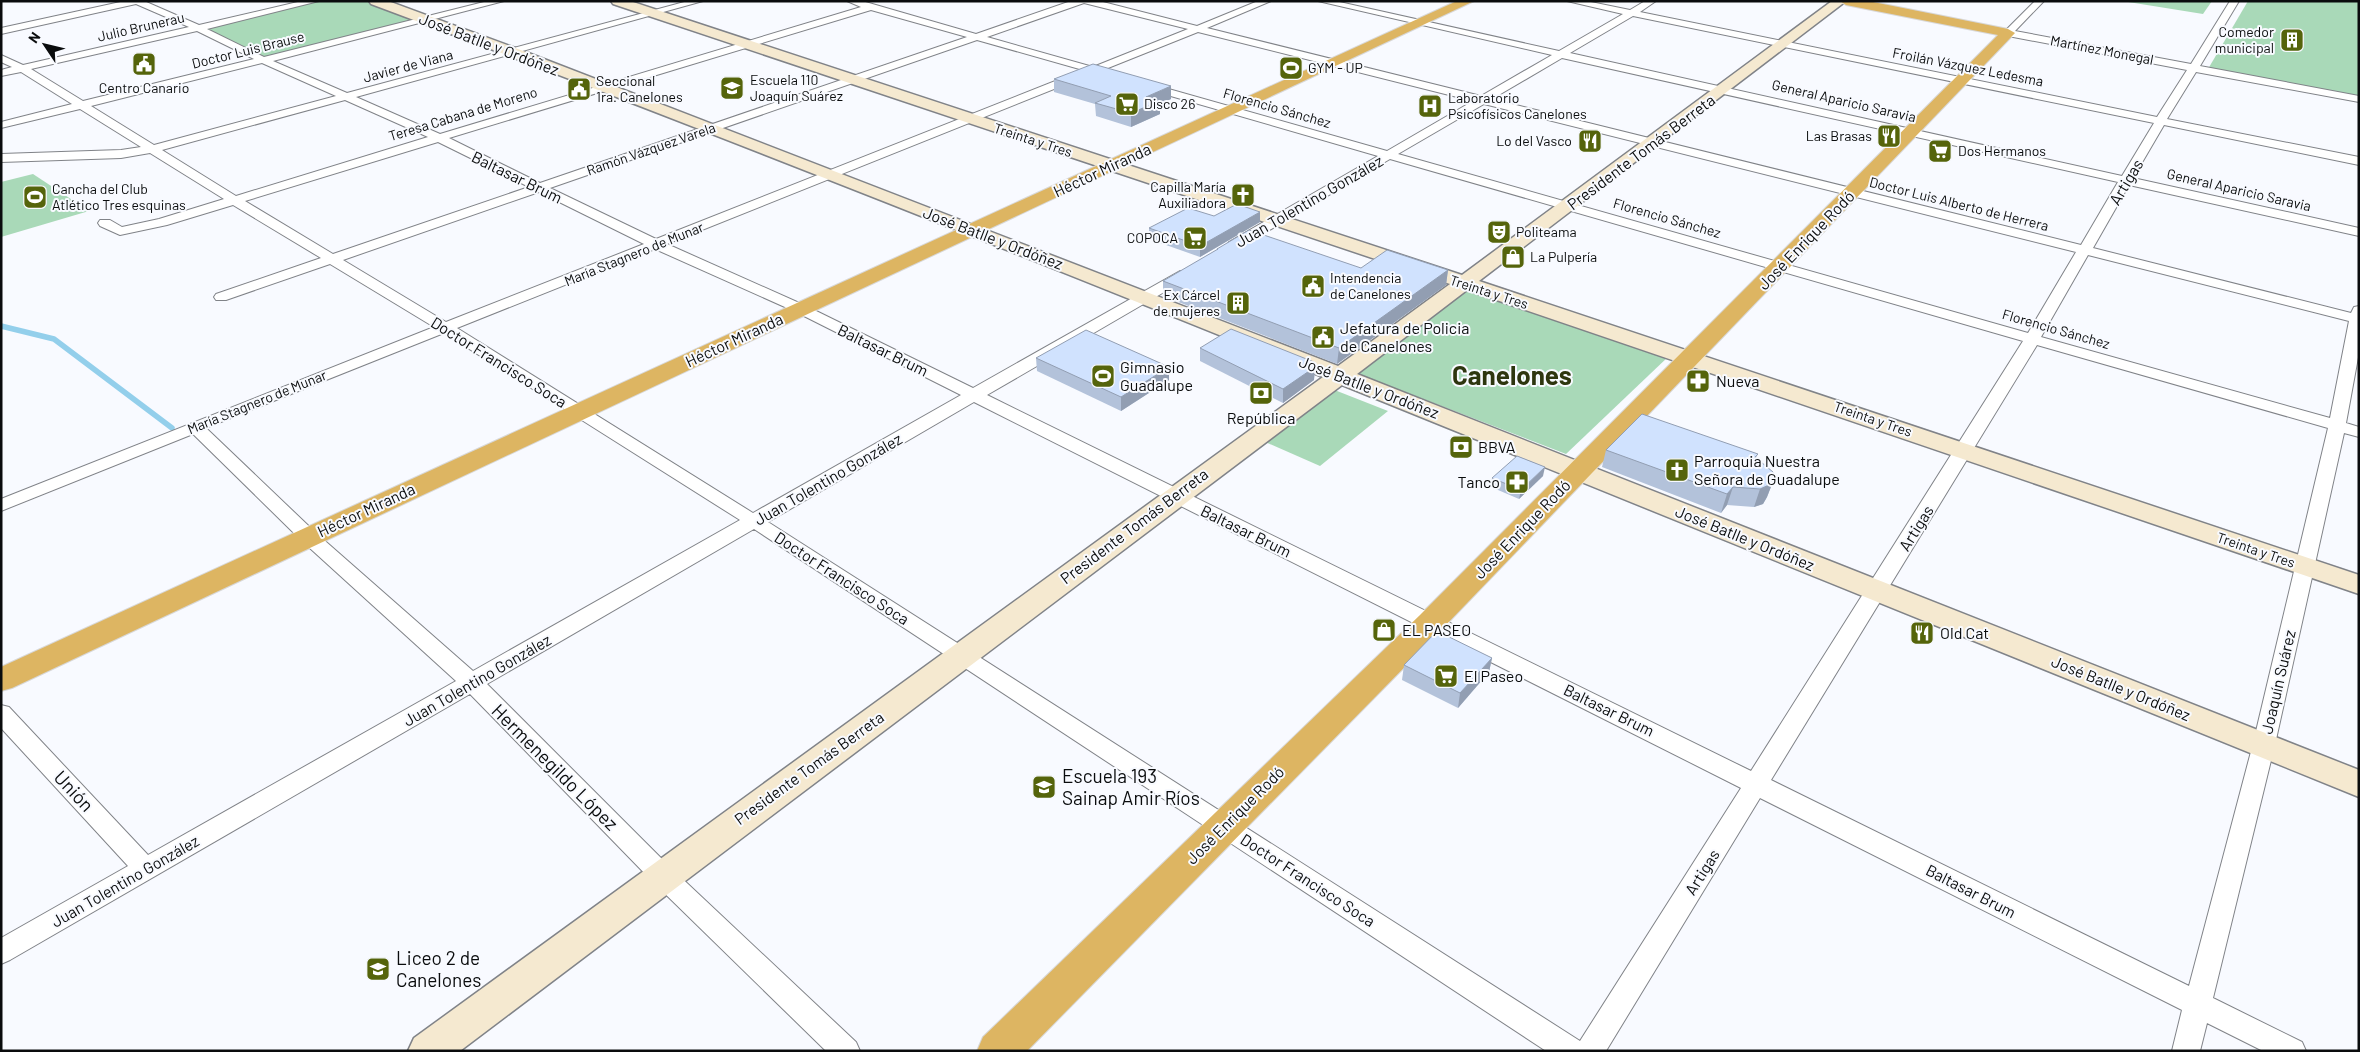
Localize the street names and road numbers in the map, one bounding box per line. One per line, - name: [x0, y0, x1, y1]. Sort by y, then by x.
- street label: Julio Brunerau: [96, 8, 186, 45]
- street label: José Batlle y Ordóñez: [417, 8, 562, 79]
- street label: Doctor Luis Brause: [190, 27, 306, 72]
- street label: Martínez Monegal: [2049, 31, 2155, 68]
- street label: Froilán Vázquez Ledesma: [1891, 44, 2045, 89]
- street label: Javier de Viana: [361, 45, 455, 86]
- street label: General Aparicio Saravia: [1770, 76, 1918, 125]
- street label: Teresa Cabana de Moreno: [387, 83, 539, 144]
- street label: Florencio Sánchez: [1221, 84, 1333, 131]
- street label: Presidente Tomás Berreta: [1563, 90, 1718, 213]
- street label: Ramón Vázquez Varela: [584, 118, 718, 179]
- street label: Treinta y Tres: [992, 119, 1075, 160]
- street label: Héctor Miranda: [1050, 139, 1154, 200]
- street label: Baltasar Brum: [469, 146, 566, 207]
- street label: Juan Tolentino González: [1231, 150, 1386, 251]
- street label: Artigas: [2105, 155, 2147, 208]
- street label: General Aparicio Saravia: [2165, 165, 2313, 214]
- street label: Doctor Luis Alberto de Herrera: [1868, 173, 2051, 234]
- street label: José Enrique Rodó: [1753, 186, 1858, 293]
- street label: Florencio Sánchez: [1611, 194, 1723, 241]
- street label: José Batlle y Ordóñez: [921, 202, 1066, 273]
- street label: María Stagnero de Munar: [562, 218, 706, 289]
- street label: Treinta y Tres: [1448, 271, 1531, 312]
- street label: Florencio Sánchez: [2000, 305, 2112, 352]
- street label: Héctor Miranda: [682, 309, 786, 370]
- street label: Doctor Francisco Soca: [428, 312, 571, 411]
- street label: Baltasar Brum: [835, 319, 932, 380]
- street label: José Batlle y Ordóñez: [1297, 351, 1442, 422]
- street label: María Stagnero de Munar: [185, 366, 329, 437]
- street label: Treinta y Tres: [1832, 397, 1915, 440]
- street label: Juan Tolentino González: [750, 428, 905, 529]
- street label: Presidente Tomás Berreta: [1056, 464, 1211, 587]
- street label: José Enrique Rodó: [1469, 475, 1574, 582]
- street label: Héctor Miranda: [314, 479, 418, 540]
- street label: Baltasar Brum: [1198, 500, 1295, 561]
- street label: José Batlle y Ordóñez: [1673, 501, 1817, 574]
- street label: Artigas: [1894, 501, 1937, 554]
- street label: Doctor Francisco Soca: [771, 527, 913, 628]
- street label: Treinta y Tres: [2215, 528, 2298, 571]
- street label: Joaquín Suárez: [2256, 628, 2299, 736]
- street label: Juan Tolentino González: [399, 629, 554, 730]
- street label: José Batlle y Ordóñez: [2049, 651, 2193, 724]
- street label: Baltasar Brum: [1561, 679, 1658, 740]
- street label: Hermenegildo López: [487, 699, 623, 835]
- street label: Presidente Tomás Berreta: [730, 707, 887, 828]
- street label: José Enrique Rodó: [1182, 762, 1288, 868]
- street label: Unión: [50, 765, 99, 816]
- street label: Doctor Francisco Soca: [1237, 829, 1379, 930]
- street label: Juan Tolentino González: [47, 830, 202, 931]
- street label: Artigas: [1680, 845, 1723, 898]
- street label: Baltasar Brum: [1923, 860, 2019, 921]

